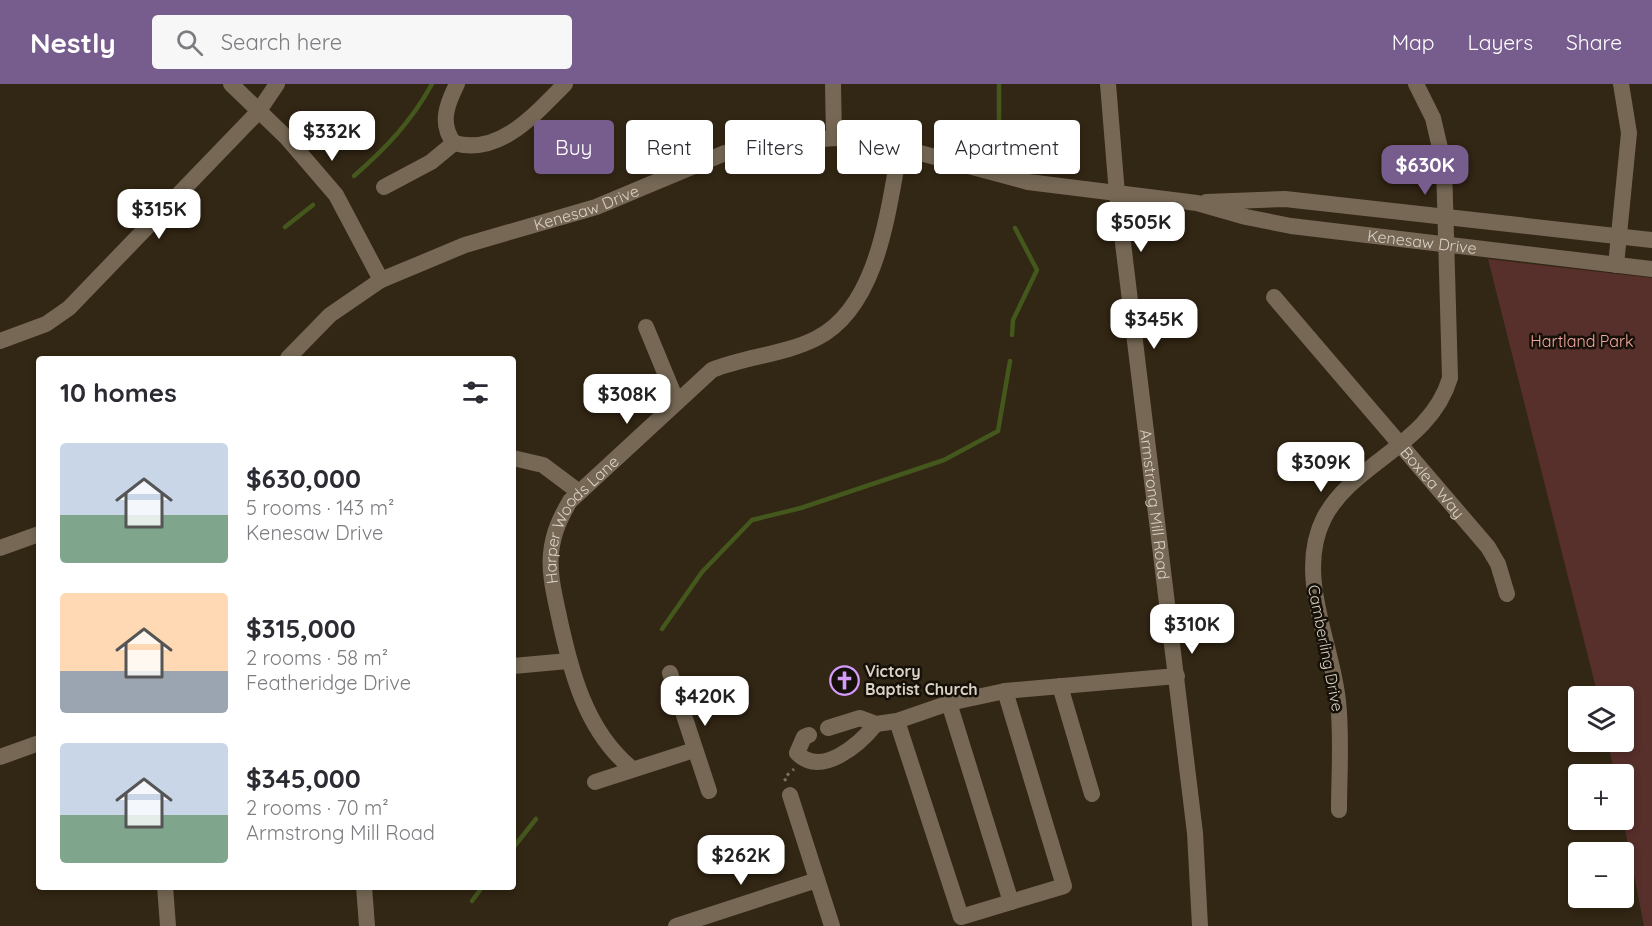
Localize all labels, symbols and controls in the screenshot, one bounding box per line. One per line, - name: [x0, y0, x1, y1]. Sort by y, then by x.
- search box: [152, 15, 572, 69]
- text: Nestly: [30, 25, 116, 60]
- icon: search: [173, 26, 206, 59]
- text: Search here: [221, 28, 342, 56]
- text: Map: [1392, 29, 1435, 55]
- text: Layers: [1468, 29, 1533, 55]
- text: Share: [1566, 29, 1622, 55]
- pin: $332K: [290, 111, 374, 162]
- text: $332K: [303, 118, 361, 143]
- chip: Buy: [534, 120, 614, 174]
- chip: Rent: [626, 120, 713, 174]
- chip: Filters: [725, 120, 825, 174]
- chip: New: [837, 120, 922, 174]
- chip: Apartment: [934, 120, 1080, 174]
- pin: $630K: [1383, 145, 1467, 196]
- text: $630K: [1395, 152, 1455, 177]
- street label: Kenesaw Drive: [531, 180, 642, 235]
- pin: $315K: [117, 189, 201, 240]
- text: $315K: [131, 196, 187, 221]
- pin: $505K: [1099, 202, 1183, 253]
- text: $505K: [1111, 209, 1171, 234]
- street label: Kenesaw Drive: [1366, 225, 1478, 258]
- pin: $345K: [1112, 299, 1196, 350]
- text: $345K: [1124, 306, 1184, 331]
- park label: Hartland Park: [1530, 331, 1634, 351]
- pin: $308K: [585, 374, 669, 425]
- text: 10 homes: [60, 376, 177, 409]
- icon: filters: [459, 376, 492, 409]
- text: $308K: [597, 381, 657, 406]
- street label: Armstrong Mill Road: [1136, 428, 1174, 581]
- pin: $309K: [1279, 442, 1363, 493]
- street label: Boxlea Way: [1396, 442, 1469, 522]
- text: $309K: [1291, 449, 1351, 474]
- street label: Harper Woods Lane: [540, 451, 623, 585]
- text: $630,000: [246, 462, 361, 495]
- icon: home: [108, 467, 180, 539]
- text: 5 rooms · 143 m²: [246, 495, 394, 520]
- text: Kenesaw Drive: [246, 520, 383, 545]
- street label: Camberling Drive: [1304, 583, 1348, 713]
- pin: $310K: [1150, 604, 1234, 655]
- text: $310K: [1164, 611, 1220, 636]
- text: $315,000: [246, 612, 356, 645]
- icon: home: [108, 617, 180, 689]
- text: 2 rooms · 58 m²: [246, 645, 388, 670]
- place label: Victory Baptist Church: [865, 661, 978, 699]
- church icon: Victory Baptist Church: [828, 664, 860, 696]
- text: Featheridge Drive: [246, 670, 411, 695]
- pin: $420K: [663, 676, 747, 727]
- text: $420K: [675, 683, 735, 708]
- map controls: [1568, 686, 1634, 908]
- button: layers: [1568, 686, 1634, 752]
- text: $345,000: [246, 762, 361, 795]
- button: +: [1568, 764, 1634, 830]
- icon: home: [108, 767, 180, 839]
- text: 2 rooms · 70 m²: [246, 795, 389, 820]
- text: Armstrong Mill Road: [246, 820, 435, 845]
- pin: $262K: [699, 835, 783, 886]
- text: $262K: [712, 842, 770, 867]
- button: −: [1568, 842, 1634, 908]

